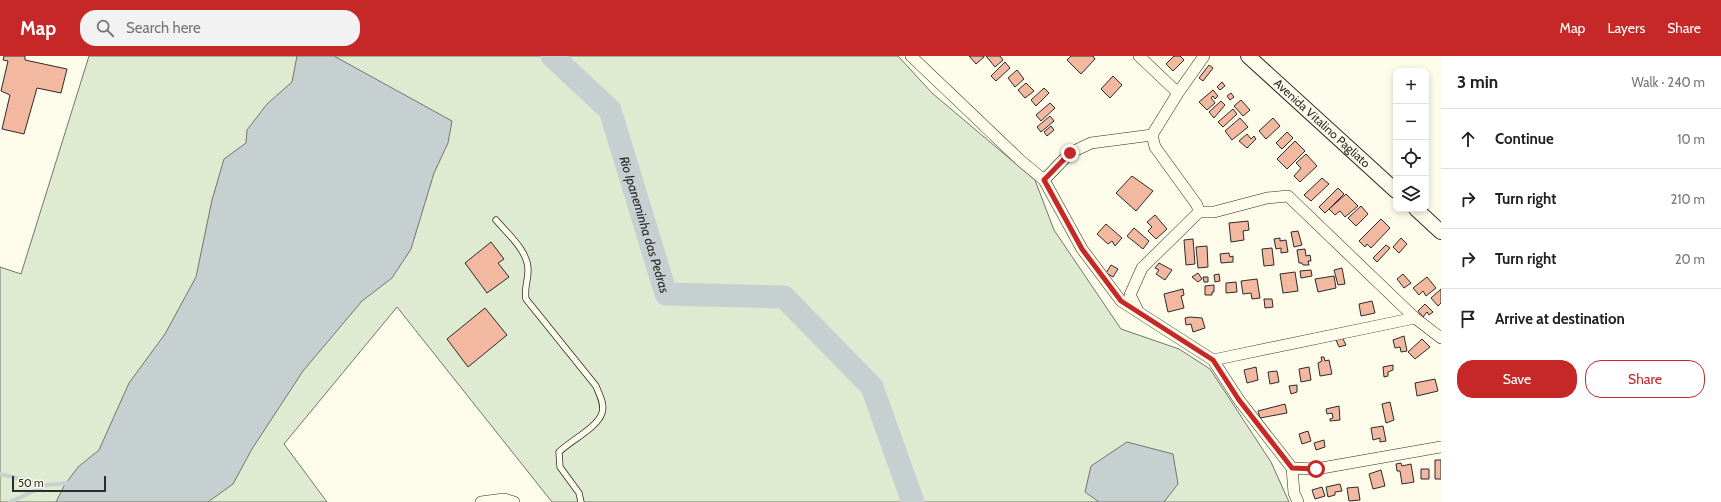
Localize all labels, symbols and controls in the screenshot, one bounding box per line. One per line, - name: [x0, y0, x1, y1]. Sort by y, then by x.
- search box: [80, 10, 360, 46]
- text: Map: [20, 17, 56, 40]
- icon: search: [94, 17, 116, 39]
- text: Search here: [126, 19, 201, 37]
- text: Map: [1560, 19, 1585, 37]
- text: Layers: [1607, 19, 1645, 37]
- text: Share: [1667, 19, 1701, 37]
- map controls: [1393, 68, 1429, 212]
- button: +: [1393, 68, 1429, 104]
- text: 3 min: [1457, 72, 1498, 92]
- text: Walk · 240 m: [1631, 74, 1705, 90]
- street label: Avenida Vitalino Pagliato: [1271, 75, 1374, 171]
- button: −: [1393, 104, 1429, 140]
- icon: ahead: [1457, 128, 1479, 150]
- text: Continue: [1495, 130, 1554, 148]
- text: 10 m: [1677, 131, 1705, 147]
- button: locate: [1393, 140, 1429, 176]
- route end: [1061, 144, 1079, 162]
- water label: Rio Ipaneminha das Pedras: [616, 154, 673, 295]
- button: layers: [1393, 176, 1429, 212]
- icon: right: [1457, 188, 1479, 210]
- text: Turn right: [1495, 190, 1556, 208]
- text: 210 m: [1671, 191, 1705, 207]
- icon: right: [1457, 248, 1479, 270]
- text: Turn right: [1495, 250, 1556, 268]
- text: 20 m: [1675, 251, 1705, 267]
- icon: arrive: [1457, 308, 1479, 330]
- text: Arrive at destination: [1495, 310, 1625, 328]
- button: Save: [1457, 360, 1577, 398]
- button: Share: [1585, 360, 1705, 398]
- route start: [1307, 460, 1325, 478]
- scale bar: [12, 474, 106, 493]
- text: 50 m: [18, 476, 44, 490]

